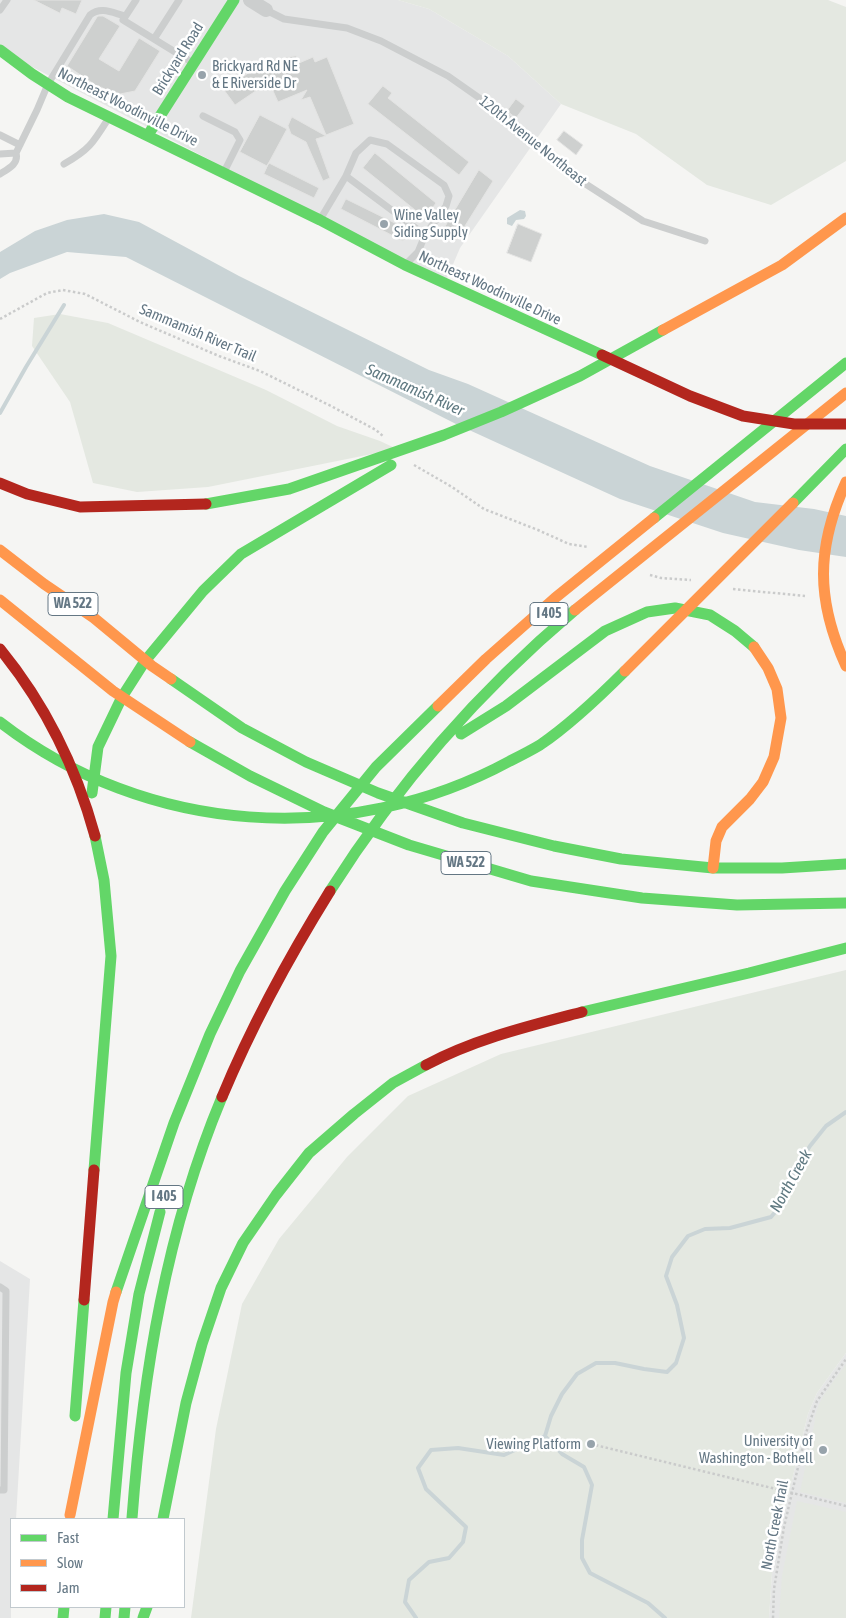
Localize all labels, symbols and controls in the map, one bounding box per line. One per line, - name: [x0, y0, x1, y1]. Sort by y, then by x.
- street label: Brickyard Road: [149, 19, 207, 99]
- place label: Brickyard Rd NE & E Riverside Dr: [212, 57, 298, 92]
- street label: Northeast Woodinville Drive: [55, 64, 201, 150]
- marker: Brickyard Rd NE & E Riverside Dr: [196, 69, 208, 81]
- street label: 120th Avenue Northeast: [475, 92, 591, 190]
- place label: Wine Valley Siding Supply: [394, 206, 468, 241]
- marker: Wine Valley Siding Supply: [378, 218, 390, 230]
- street label: Northeast Woodinville Drive: [416, 247, 564, 329]
- street label: Sammamish River Trail: [137, 300, 259, 366]
- water label: Sammamish River: [363, 360, 467, 420]
- road number: WA 522: [48, 592, 98, 616]
- road number: I 405: [530, 602, 568, 626]
- road number: WA 522: [441, 851, 491, 874]
- water label: North Creek: [766, 1146, 816, 1216]
- road number: I 405: [145, 1186, 183, 1208]
- place label: University of Washington - Bothell: [699, 1432, 813, 1467]
- place label: Viewing Platform: [486, 1435, 581, 1453]
- marker: Viewing Platform: [585, 1438, 597, 1450]
- marker: University of Washington - Bothell: [817, 1444, 829, 1456]
- street label: North Creek Trail: [757, 1478, 793, 1572]
- legend: [10, 1518, 185, 1608]
- text: Fast: [57, 1529, 79, 1546]
- text: Slow: [57, 1554, 83, 1571]
- text: Jam: [57, 1579, 80, 1596]

